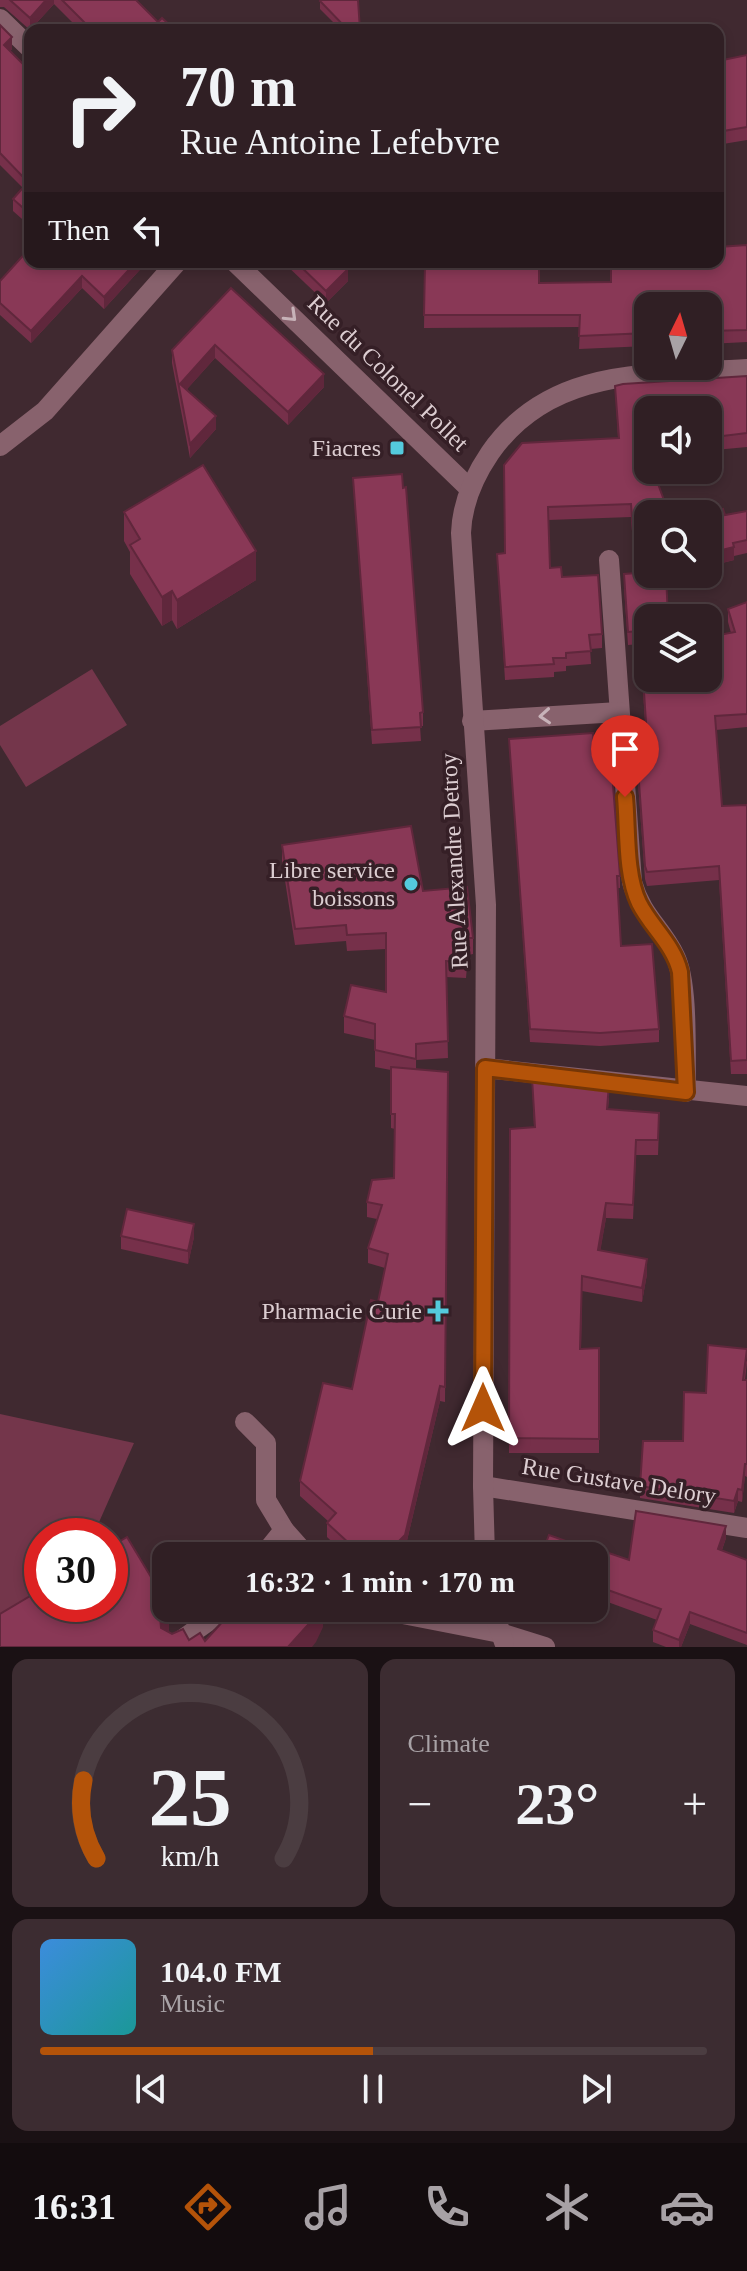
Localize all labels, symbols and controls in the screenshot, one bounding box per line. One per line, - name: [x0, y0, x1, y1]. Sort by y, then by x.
- icon: right: [48, 56, 152, 160]
- text: 70 m: [180, 56, 297, 118]
- text: Rue Antoine Lefebvre: [180, 122, 500, 162]
- icon: left: [126, 208, 170, 252]
- text: Then: [48, 213, 110, 246]
- street label: Rue du Colonel Pollet: [302, 290, 474, 456]
- north arrow: [634, 292, 722, 380]
- map controls: [634, 292, 722, 692]
- one-way arrow: [282, 307, 296, 322]
- button: sound: [634, 396, 722, 484]
- place label: Fiacres: [312, 435, 381, 461]
- marker: Fiacres: [388, 439, 406, 457]
- button: search: [634, 500, 722, 588]
- button: layers: [634, 604, 722, 692]
- one-way arrow: [538, 707, 551, 724]
- pin: [591, 715, 659, 797]
- icon: arrive: [603, 727, 647, 771]
- street label: Rue Alexandre Detroy: [435, 752, 473, 970]
- place label: Libre service boissons: [269, 857, 395, 911]
- marker: Libre service boissons: [402, 875, 420, 893]
- place label: Pharmacie Curie: [261, 1298, 422, 1324]
- marker: Pharmacie Curie: [429, 1302, 447, 1320]
- position arrow: [441, 1366, 525, 1450]
- street label: Rue Gustave Delory: [520, 1453, 718, 1509]
- speed limit sign: 30: [24, 1518, 128, 1622]
- text: 16:32 · 1 min · 170 m: [245, 1565, 515, 1598]
- text: Climate: [408, 1729, 490, 1758]
- text: 25: [148, 1751, 231, 1843]
- text: 23°: [515, 1771, 599, 1837]
- text: −: [408, 1780, 432, 1829]
- text: +: [682, 1780, 707, 1829]
- text: km/h: [160, 1841, 219, 1872]
- text: 104.0 FM: [160, 1955, 282, 1988]
- text: Music: [160, 1989, 225, 2018]
- icon: previous: [129, 2067, 173, 2111]
- icon: pause: [351, 2067, 395, 2111]
- icon: next: [574, 2067, 618, 2111]
- icon: directions: [180, 2179, 236, 2235]
- icon: music: [300, 2179, 356, 2235]
- icon: phone: [419, 2179, 475, 2235]
- icon: climate: [539, 2179, 595, 2235]
- icon: car: [659, 2179, 715, 2235]
- text: 16:31: [32, 2187, 116, 2227]

